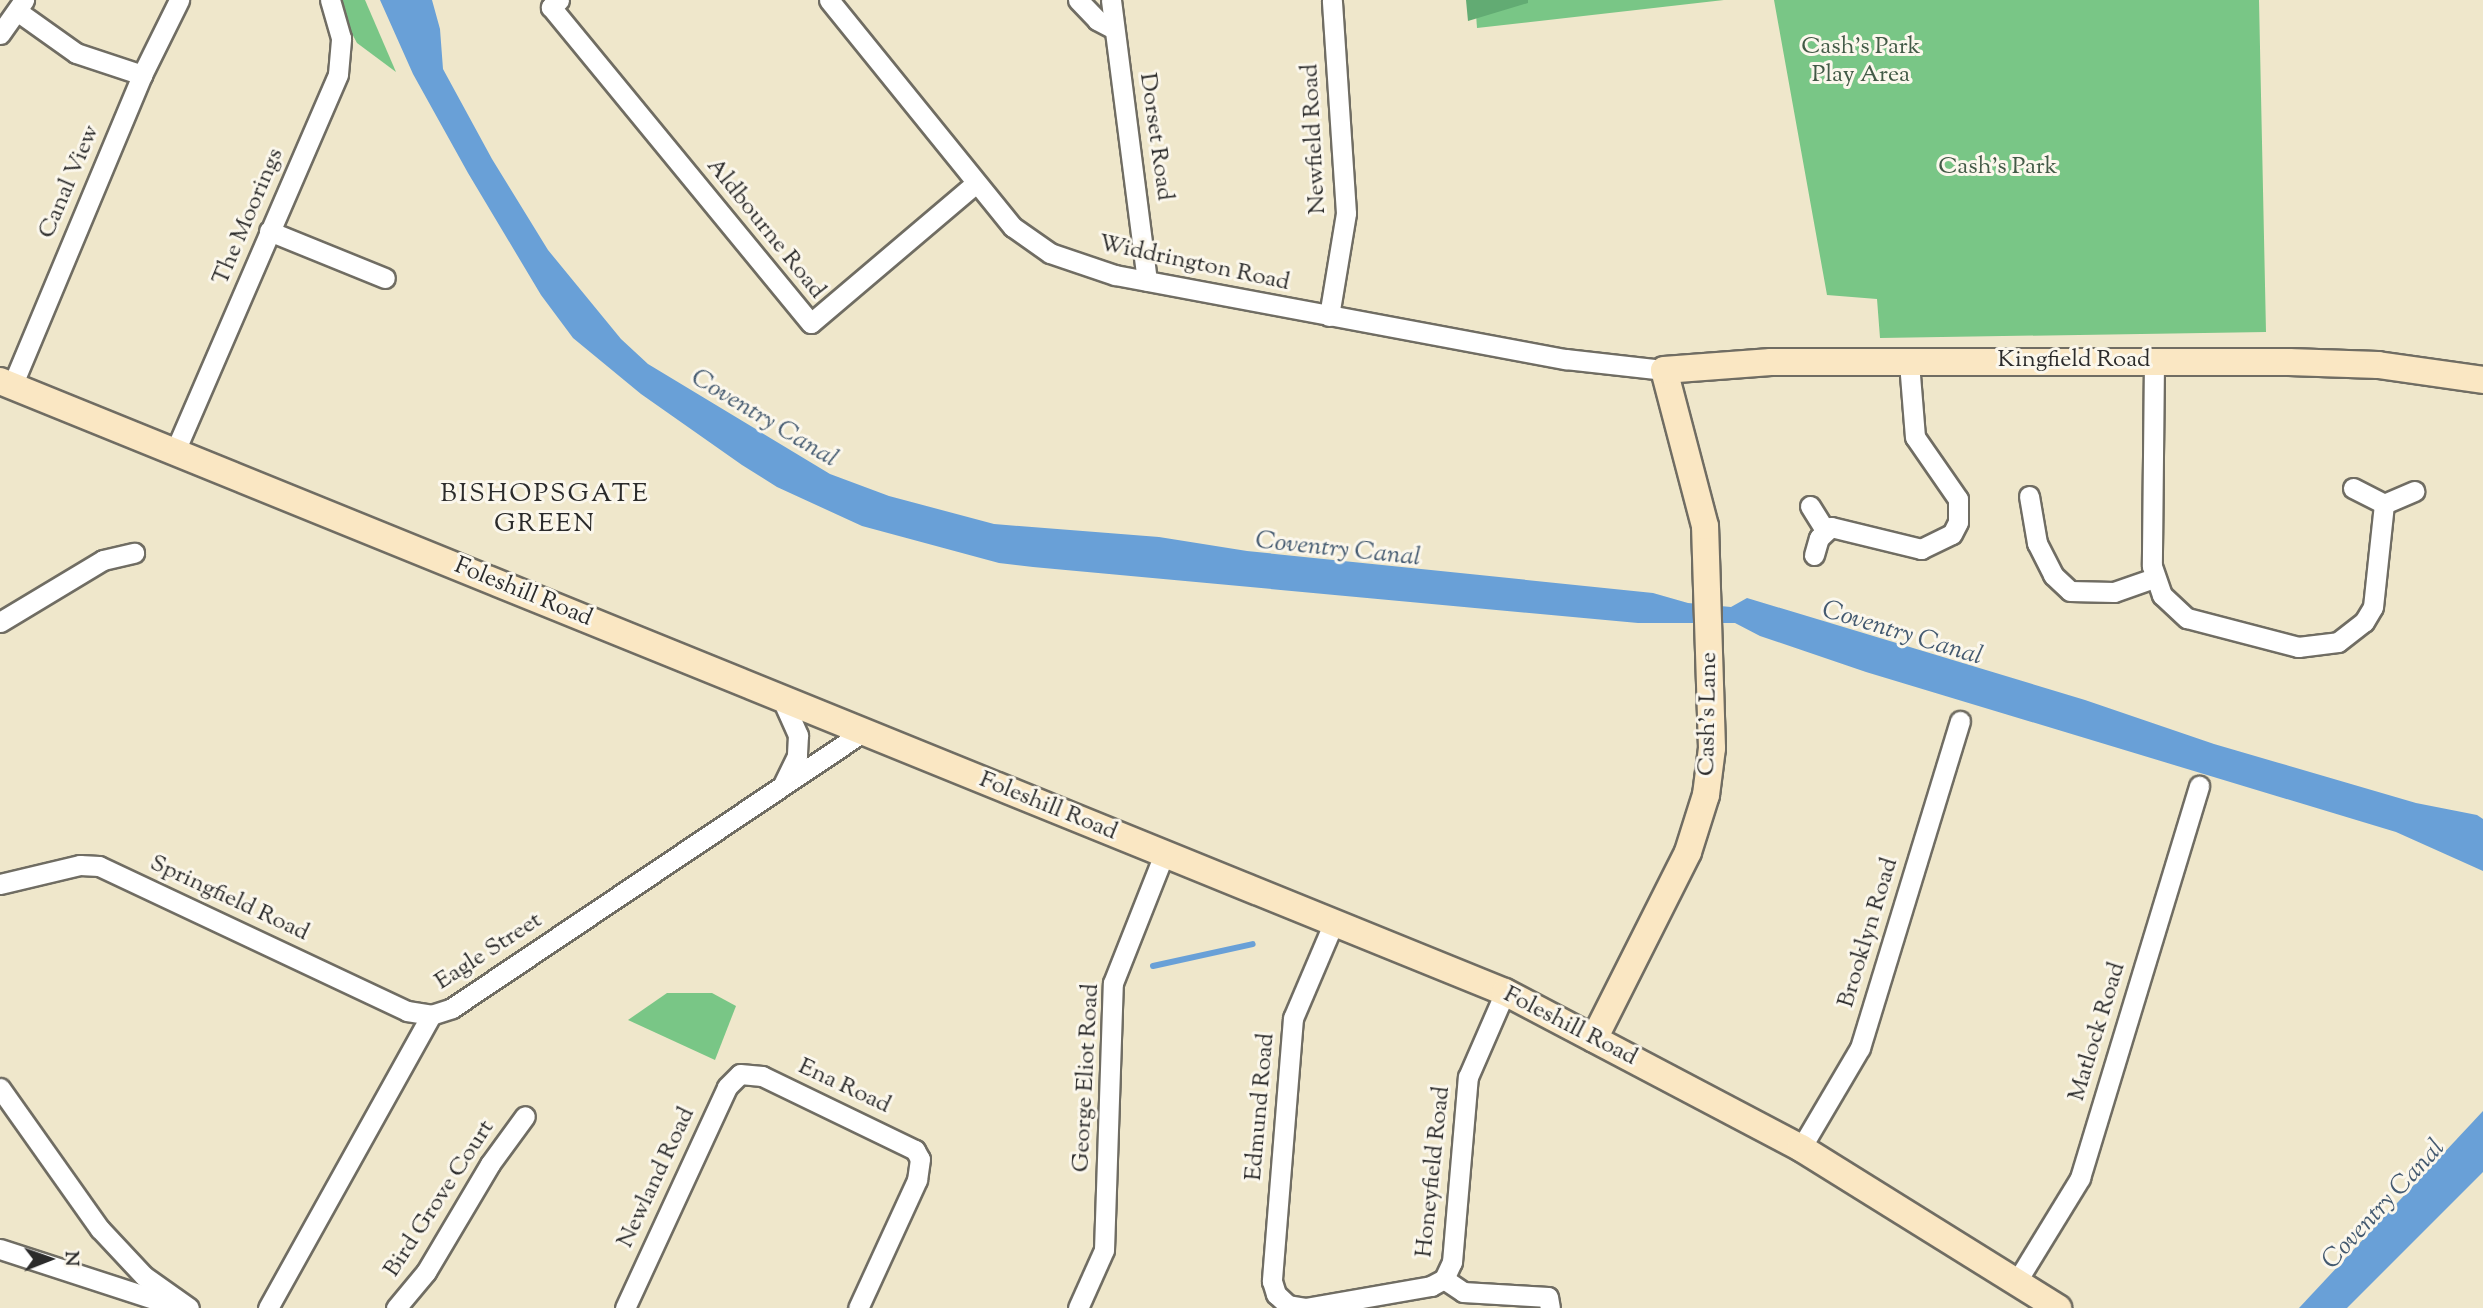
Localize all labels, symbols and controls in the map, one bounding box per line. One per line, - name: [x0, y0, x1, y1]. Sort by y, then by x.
- park label: Cash's Park Play Area: [1801, 34, 1921, 90]
- street label: Newfield Road: [1297, 63, 1333, 215]
- street label: Dorset Road: [1132, 71, 1178, 203]
- street label: Canal View: [33, 121, 107, 243]
- street label: The Moorings: [207, 144, 291, 290]
- street label: Aldbourne Road: [699, 153, 831, 305]
- park label: Cash's Park: [1938, 154, 2058, 182]
- street label: Widdrington Road: [1096, 230, 1292, 298]
- street label: Kingfield Road: [1998, 347, 2150, 375]
- water label: Coventry Canal: [685, 363, 843, 475]
- district label: BISHOPSGATE GREEN: [442, 479, 648, 540]
- water label: Coventry Canal: [1254, 526, 1422, 574]
- street label: Foleshill Road: [450, 552, 596, 634]
- water label: Coventry Canal: [1818, 595, 1986, 673]
- street label: Cash's Lane: [1694, 652, 1724, 776]
- street label: Foleshill Road: [975, 766, 1121, 848]
- street label: Springfield Road: [145, 850, 313, 948]
- street label: Brooklyn Road: [1833, 855, 1905, 1011]
- street label: Eagle Street: [430, 907, 548, 997]
- street label: Matlock Road: [2063, 959, 2133, 1105]
- street label: Foleshill Road: [1498, 981, 1642, 1073]
- street label: George Eliot Road: [1068, 983, 1106, 1173]
- street label: Edmund Road: [1240, 1032, 1282, 1182]
- street label: Ena Road: [793, 1053, 895, 1121]
- street label: Honeyfield Road: [1411, 1085, 1457, 1259]
- street label: Newland Road: [612, 1103, 702, 1253]
- street label: Bird Grove Court: [378, 1115, 502, 1283]
- water label: Coventry Canal: [2316, 1134, 2452, 1276]
- north arrow: [14, 1224, 84, 1294]
- text: N: [57, 1251, 84, 1266]

